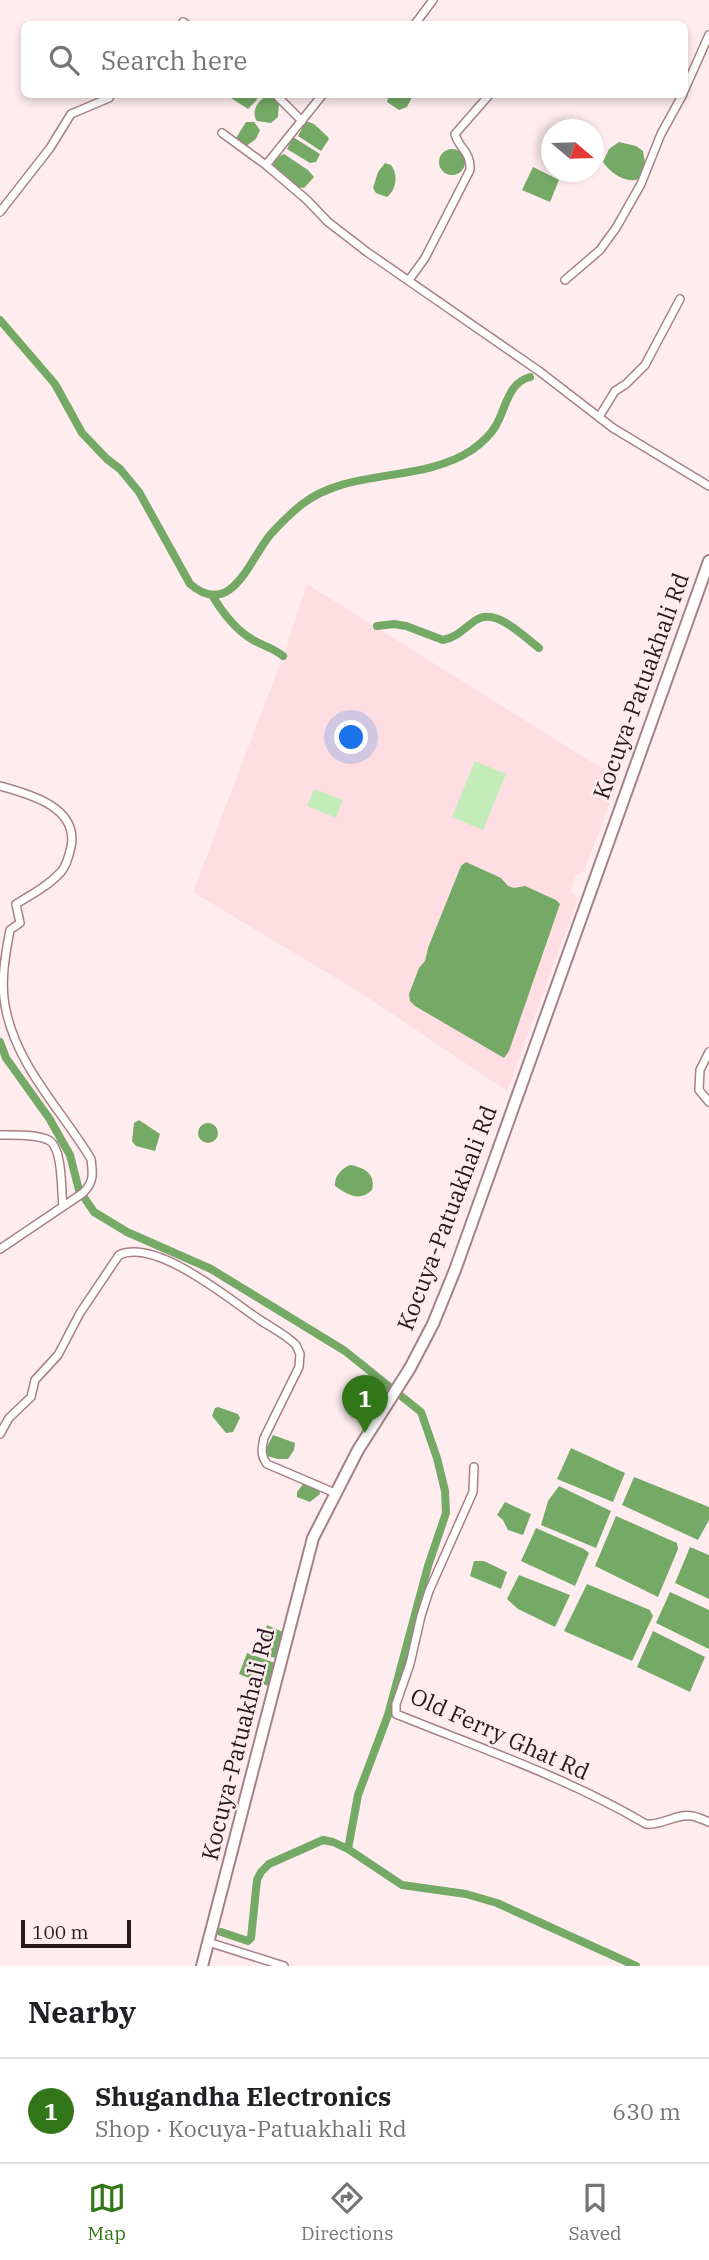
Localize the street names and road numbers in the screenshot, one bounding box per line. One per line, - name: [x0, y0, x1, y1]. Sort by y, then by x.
- street label: Kocuya-Patuakhali Rd: [585, 568, 695, 803]
- street label: Kocuya-Patuakhali Rd: [389, 1101, 503, 1334]
- street label: Kocuya-Patuakhali Rd: [194, 1624, 280, 1863]
- street label: Old Ferry Ghat Rd: [406, 1680, 595, 1786]

